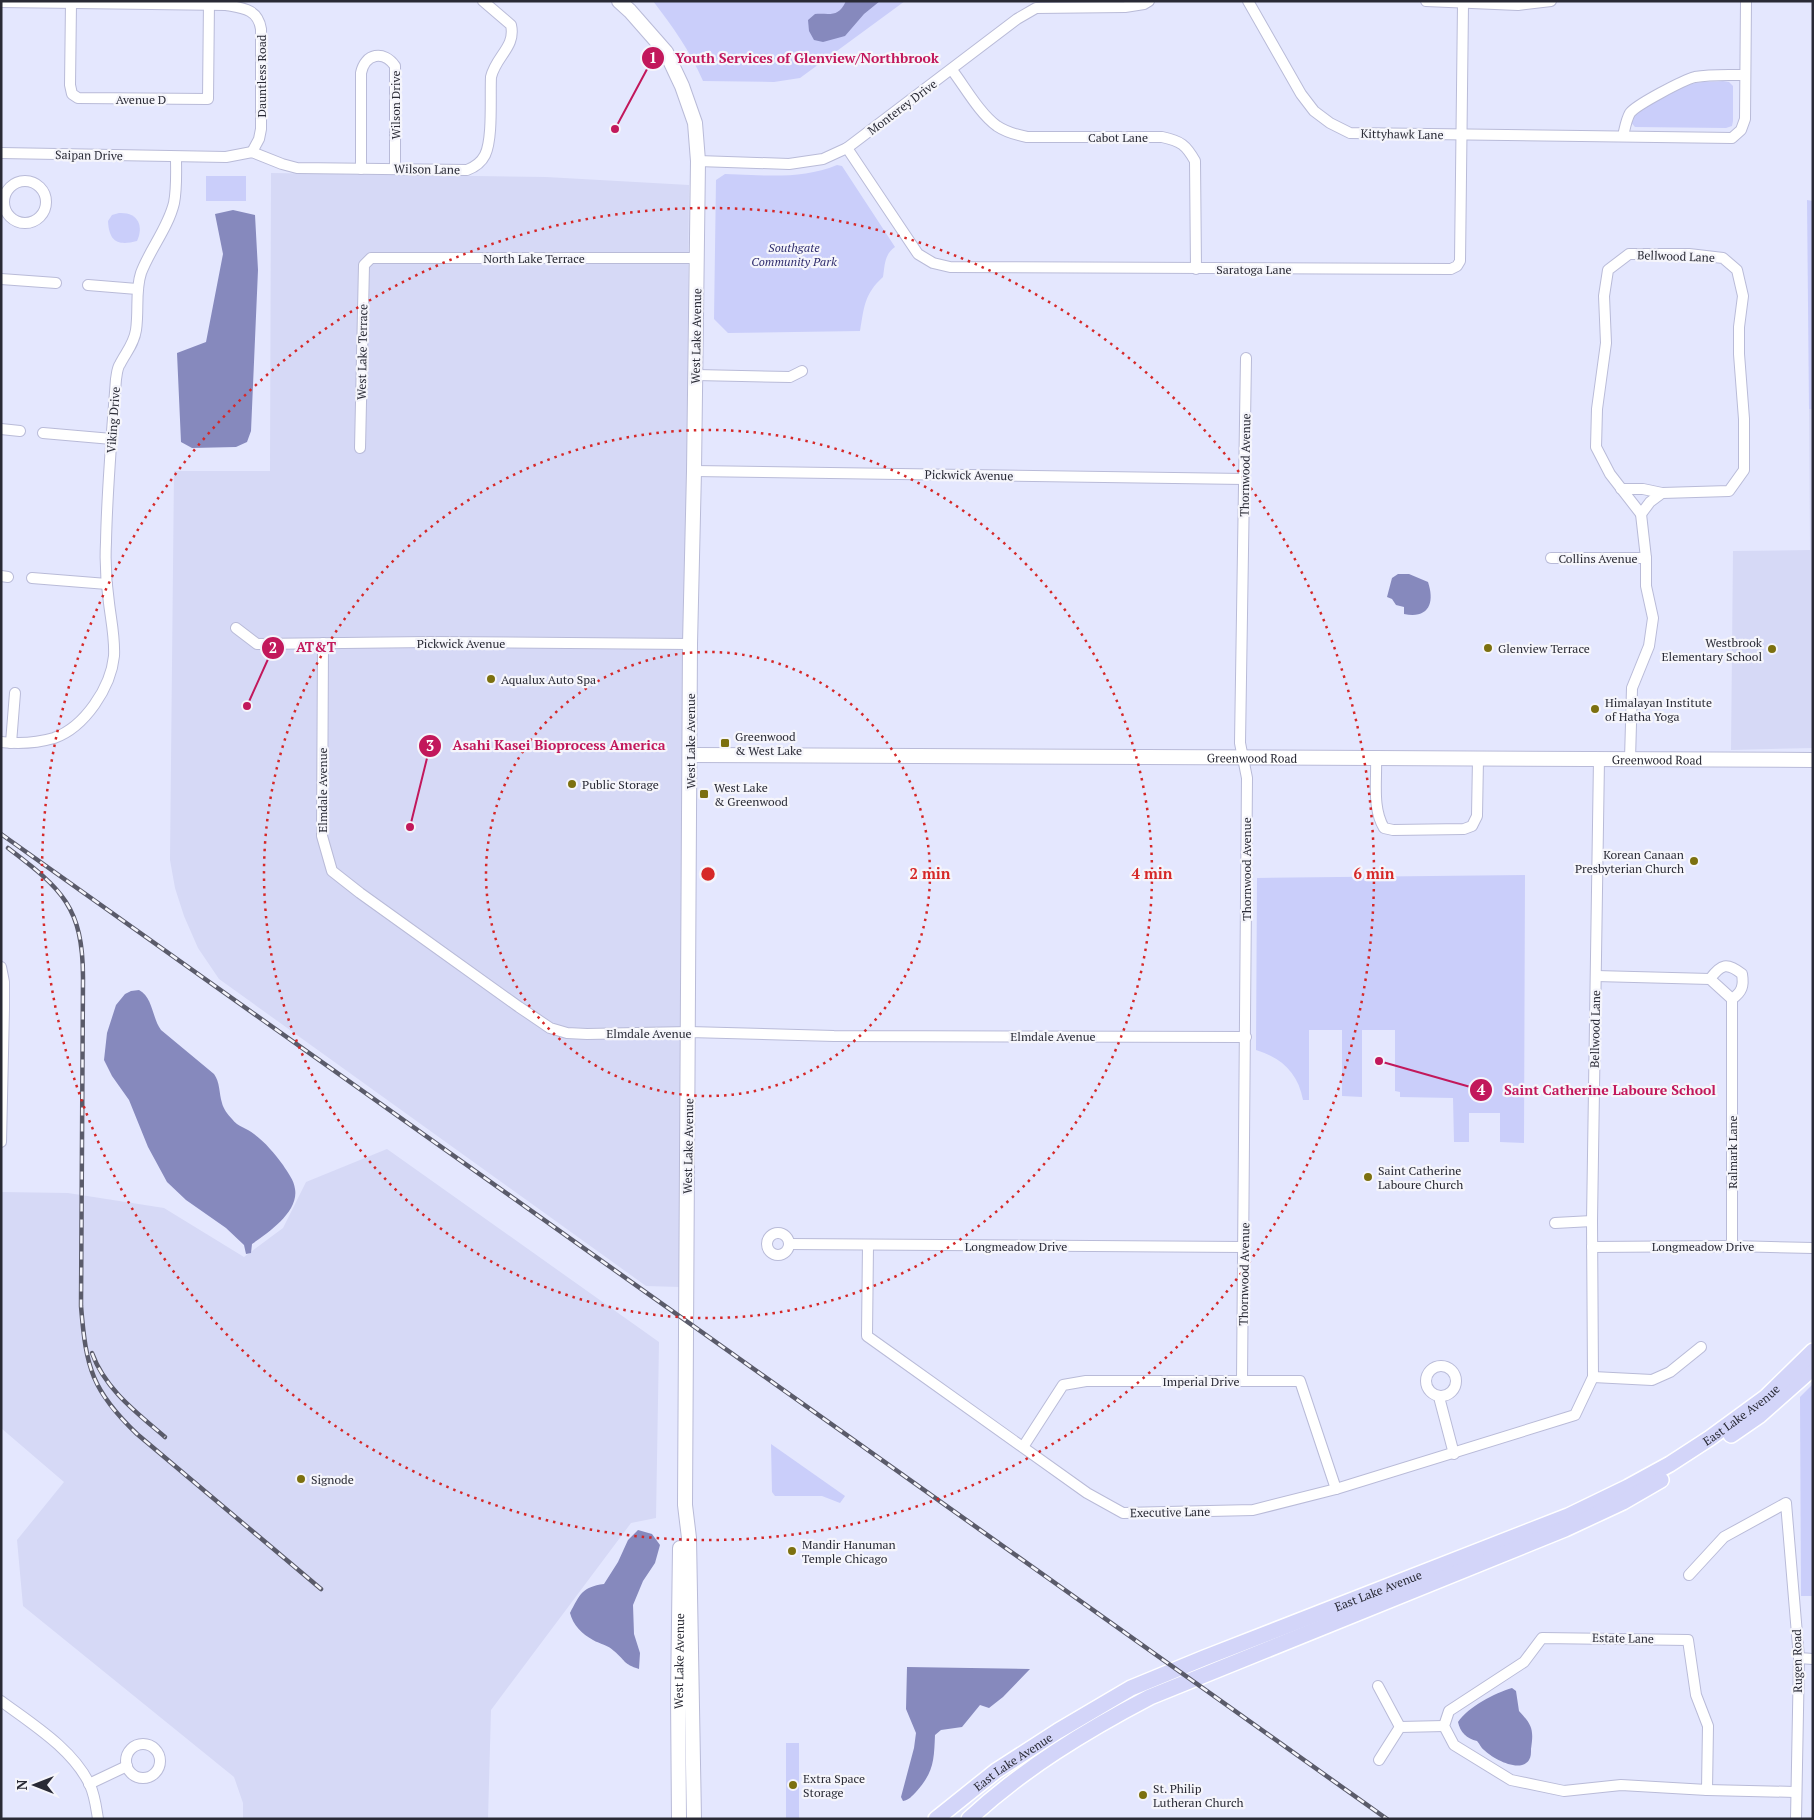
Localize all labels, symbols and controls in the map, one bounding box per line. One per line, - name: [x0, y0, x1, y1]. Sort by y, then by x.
- street label: Dauntless Road: [254, 34, 269, 117]
- callout: Youth Services of Glenview/Northbrook: [640, 43, 949, 72]
- text: 1: [649, 47, 657, 67]
- text: Youth Services of Glenview/Northbrook: [675, 48, 940, 67]
- street label: Wilson Drive: [388, 71, 403, 139]
- street label: Monterey Drive: [864, 76, 940, 138]
- street label: Avenue D: [116, 92, 166, 107]
- street label: Kittyhawk Lane: [1360, 126, 1444, 142]
- street label: Cabot Lane: [1088, 130, 1148, 145]
- street label: Saipan Drive: [55, 147, 123, 163]
- street label: Wilson Lane: [394, 161, 460, 177]
- park label: Southgate Community Park: [751, 240, 837, 269]
- street label: Bellwood Lane: [1637, 247, 1715, 265]
- street label: North Lake Terrace: [483, 251, 585, 266]
- street label: Saratoga Lane: [1216, 262, 1292, 277]
- street label: West Lake Avenue: [688, 288, 704, 384]
- street label: West Lake Terrace: [354, 304, 370, 400]
- street label: Viking Drive: [103, 386, 123, 454]
- street label: Thornwood Avenue: [1237, 413, 1253, 517]
- street label: Pickwick Avenue: [925, 467, 1013, 483]
- street label: Collins Avenue: [1558, 551, 1638, 566]
- callout: AT&T: [261, 633, 346, 662]
- place label: Westbrook Elementary School: [1662, 635, 1763, 664]
- street label: Pickwick Avenue: [417, 636, 505, 651]
- text: 2: [269, 637, 277, 657]
- text: AT&T: [296, 637, 337, 656]
- place label: Glenview Terrace: [1498, 641, 1590, 656]
- marker: Glenview Terrace: [1482, 642, 1494, 654]
- marker: Westbrook Elementary School: [1766, 643, 1778, 655]
- place label: Aqualux Auto Spa: [501, 672, 596, 687]
- marker: Aqualux Auto Spa: [485, 673, 497, 685]
- street label: West Lake Avenue: [683, 693, 698, 789]
- place label: Himalayan Institute of Hatha Yoga: [1605, 695, 1712, 724]
- marker: Himalayan Institute of Hatha Yoga: [1589, 703, 1601, 715]
- place label: Greenwood & West Lake: [735, 729, 802, 758]
- callout: Asahi Kasei Bioprocess America: [418, 731, 676, 760]
- text: 3: [426, 735, 434, 755]
- text: Asahi Kasei Bioprocess America: [453, 735, 666, 754]
- marker: Greenwood & West Lake: [719, 737, 731, 749]
- street label: Elmdale Avenue: [315, 747, 330, 833]
- street label: Greenwood Road: [1207, 750, 1298, 765]
- street label: Greenwood Road: [1612, 752, 1703, 767]
- place label: Public Storage: [582, 777, 659, 792]
- marker: Public Storage: [566, 778, 578, 790]
- place label: West Lake & Greenwood: [714, 780, 788, 809]
- marker: West Lake & Greenwood: [698, 788, 710, 800]
- street label: Thornwood Avenue: [1239, 817, 1254, 921]
- place label: Korean Canaan Presbyterian Church: [1575, 847, 1684, 876]
- marker: Korean Canaan Presbyterian Church: [1688, 855, 1700, 867]
- text: 2 min: [909, 863, 951, 883]
- text: 4 min: [1131, 863, 1173, 883]
- text: 6 min: [1353, 863, 1395, 883]
- centre of rings: [699, 865, 717, 883]
- street label: Bellwood Lane: [1587, 990, 1603, 1068]
- street label: Elmdale Avenue: [606, 1026, 692, 1041]
- street label: Elmdale Avenue: [1010, 1029, 1096, 1044]
- callout: Saint Catherine Laboure School: [1469, 1075, 1726, 1104]
- text: 4: [1477, 1079, 1486, 1099]
- text: Saint Catherine Laboure School: [1504, 1080, 1716, 1099]
- street label: West Lake Avenue: [680, 1098, 696, 1194]
- street label: Ralmark Lane: [1725, 1115, 1740, 1189]
- place label: Saint Catherine Laboure Church: [1378, 1163, 1463, 1192]
- marker: Saint Catherine Laboure Church: [1362, 1171, 1374, 1183]
- street label: Thornwood Avenue: [1236, 1222, 1252, 1326]
- street label: Longmeadow Drive: [965, 1239, 1067, 1254]
- street label: Longmeadow Drive: [1652, 1239, 1754, 1254]
- street label: Imperial Drive: [1163, 1374, 1239, 1389]
- street label: East Lake Avenue: [1700, 1381, 1782, 1448]
- place label: Signode: [311, 1472, 354, 1487]
- marker: Signode: [295, 1473, 307, 1485]
- street label: Executive Lane: [1130, 1504, 1210, 1520]
- place label: Mandir Hanuman Temple Chicago: [802, 1537, 896, 1566]
- marker: Mandir Hanuman Temple Chicago: [786, 1545, 798, 1557]
- street label: East Lake Avenue: [1332, 1566, 1424, 1614]
- street label: West Lake Avenue: [670, 1613, 687, 1709]
- street label: Rugen Road: [1789, 1629, 1805, 1693]
- street label: Estate Lane: [1592, 1630, 1654, 1646]
- street label: East Lake Avenue: [970, 1729, 1055, 1794]
- north arrow: [10, 1760, 60, 1810]
- place label: Extra Space Storage: [803, 1771, 865, 1800]
- text: N: [12, 1779, 31, 1790]
- marker: Extra Space Storage: [787, 1779, 799, 1791]
- place label: St. Philip Lutheran Church: [1153, 1781, 1244, 1810]
- marker: St. Philip Lutheran Church: [1137, 1789, 1149, 1801]

